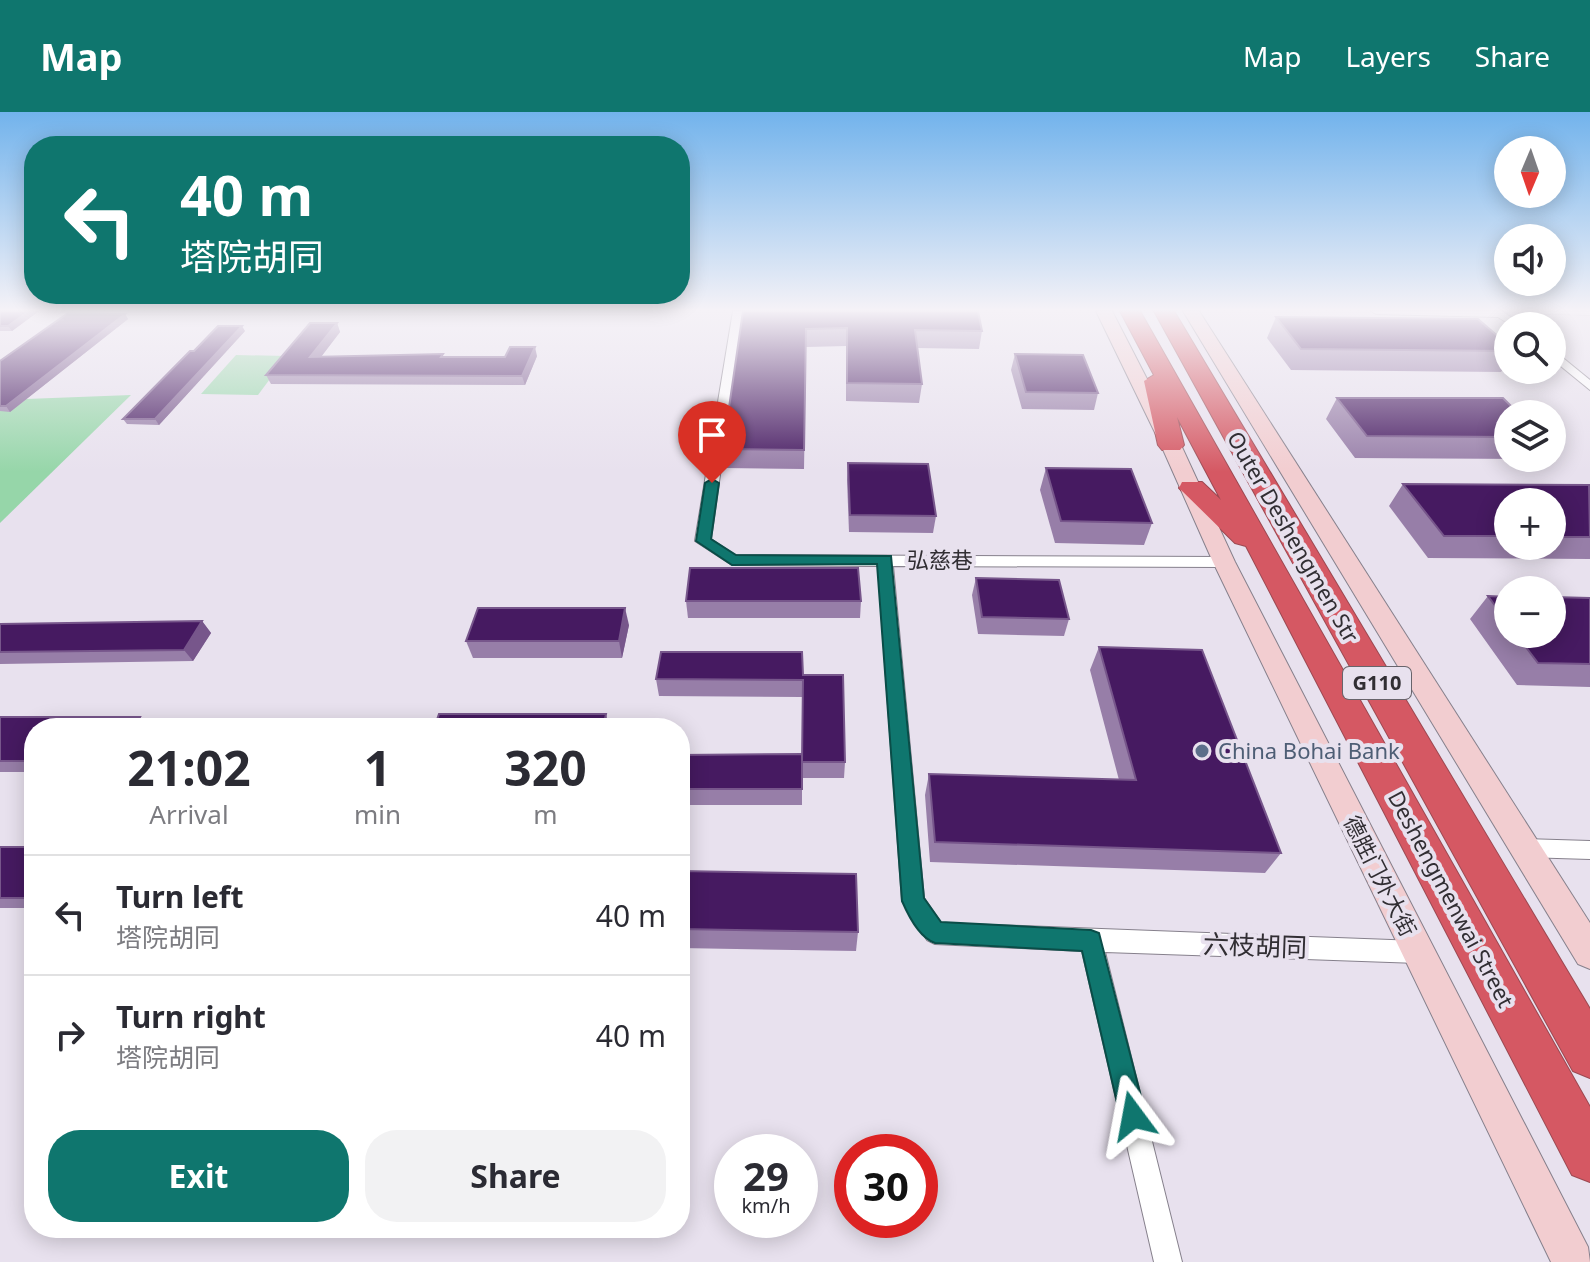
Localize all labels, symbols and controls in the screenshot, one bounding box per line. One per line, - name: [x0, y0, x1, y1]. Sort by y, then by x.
- text: Map: [40, 30, 123, 82]
- text: Map: [1243, 37, 1301, 75]
- text: Layers: [1345, 37, 1431, 75]
- text: Share: [1475, 37, 1550, 75]
- north arrow: [1494, 136, 1566, 208]
- map controls: [1494, 136, 1566, 648]
- text: 40 m: [180, 156, 313, 232]
- icon: left: [48, 168, 152, 272]
- button: sound: [1494, 224, 1566, 296]
- text: 塔院胡同: [180, 232, 324, 281]
- button: search: [1494, 312, 1566, 384]
- button: layers: [1494, 400, 1566, 472]
- pin: [678, 401, 746, 483]
- icon: arrive: [690, 413, 734, 457]
- street label: Outer Deshengmen Str: [1221, 425, 1367, 648]
- button: +: [1494, 488, 1566, 560]
- street label: 弘慈巷: [907, 544, 973, 574]
- button: −: [1494, 576, 1566, 648]
- road number: G110: [1343, 667, 1411, 699]
- text: 21:02: [127, 735, 251, 800]
- text: 1: [364, 735, 391, 800]
- text: 320: [504, 735, 587, 800]
- place label: China Bohai Bank: [1218, 735, 1400, 765]
- marker: China Bohai Bank: [1193, 742, 1211, 760]
- street label: Deshengmenwai Street: [1382, 785, 1522, 1012]
- text: Arrival: [149, 796, 229, 832]
- text: min: [354, 796, 401, 832]
- text: m: [533, 796, 558, 832]
- street label: 德胜门外大街: [1338, 810, 1424, 941]
- text: Turn left: [116, 876, 244, 917]
- icon: left: [48, 893, 92, 937]
- text: 40 m: [596, 895, 666, 936]
- text: 塔院胡同: [116, 919, 220, 955]
- street label: 六枝胡同: [1202, 925, 1308, 965]
- text: Turn right: [116, 996, 266, 1037]
- icon: right: [48, 1013, 92, 1057]
- text: 40 m: [596, 1015, 666, 1056]
- text: 塔院胡同: [116, 1039, 220, 1075]
- position arrow: [1091, 1074, 1175, 1158]
- button: Exit: [48, 1130, 349, 1222]
- button: Share: [365, 1130, 666, 1222]
- speed limit sign: 30: [834, 1134, 938, 1238]
- text: 29: [743, 1148, 789, 1203]
- text: km/h: [741, 1192, 791, 1219]

